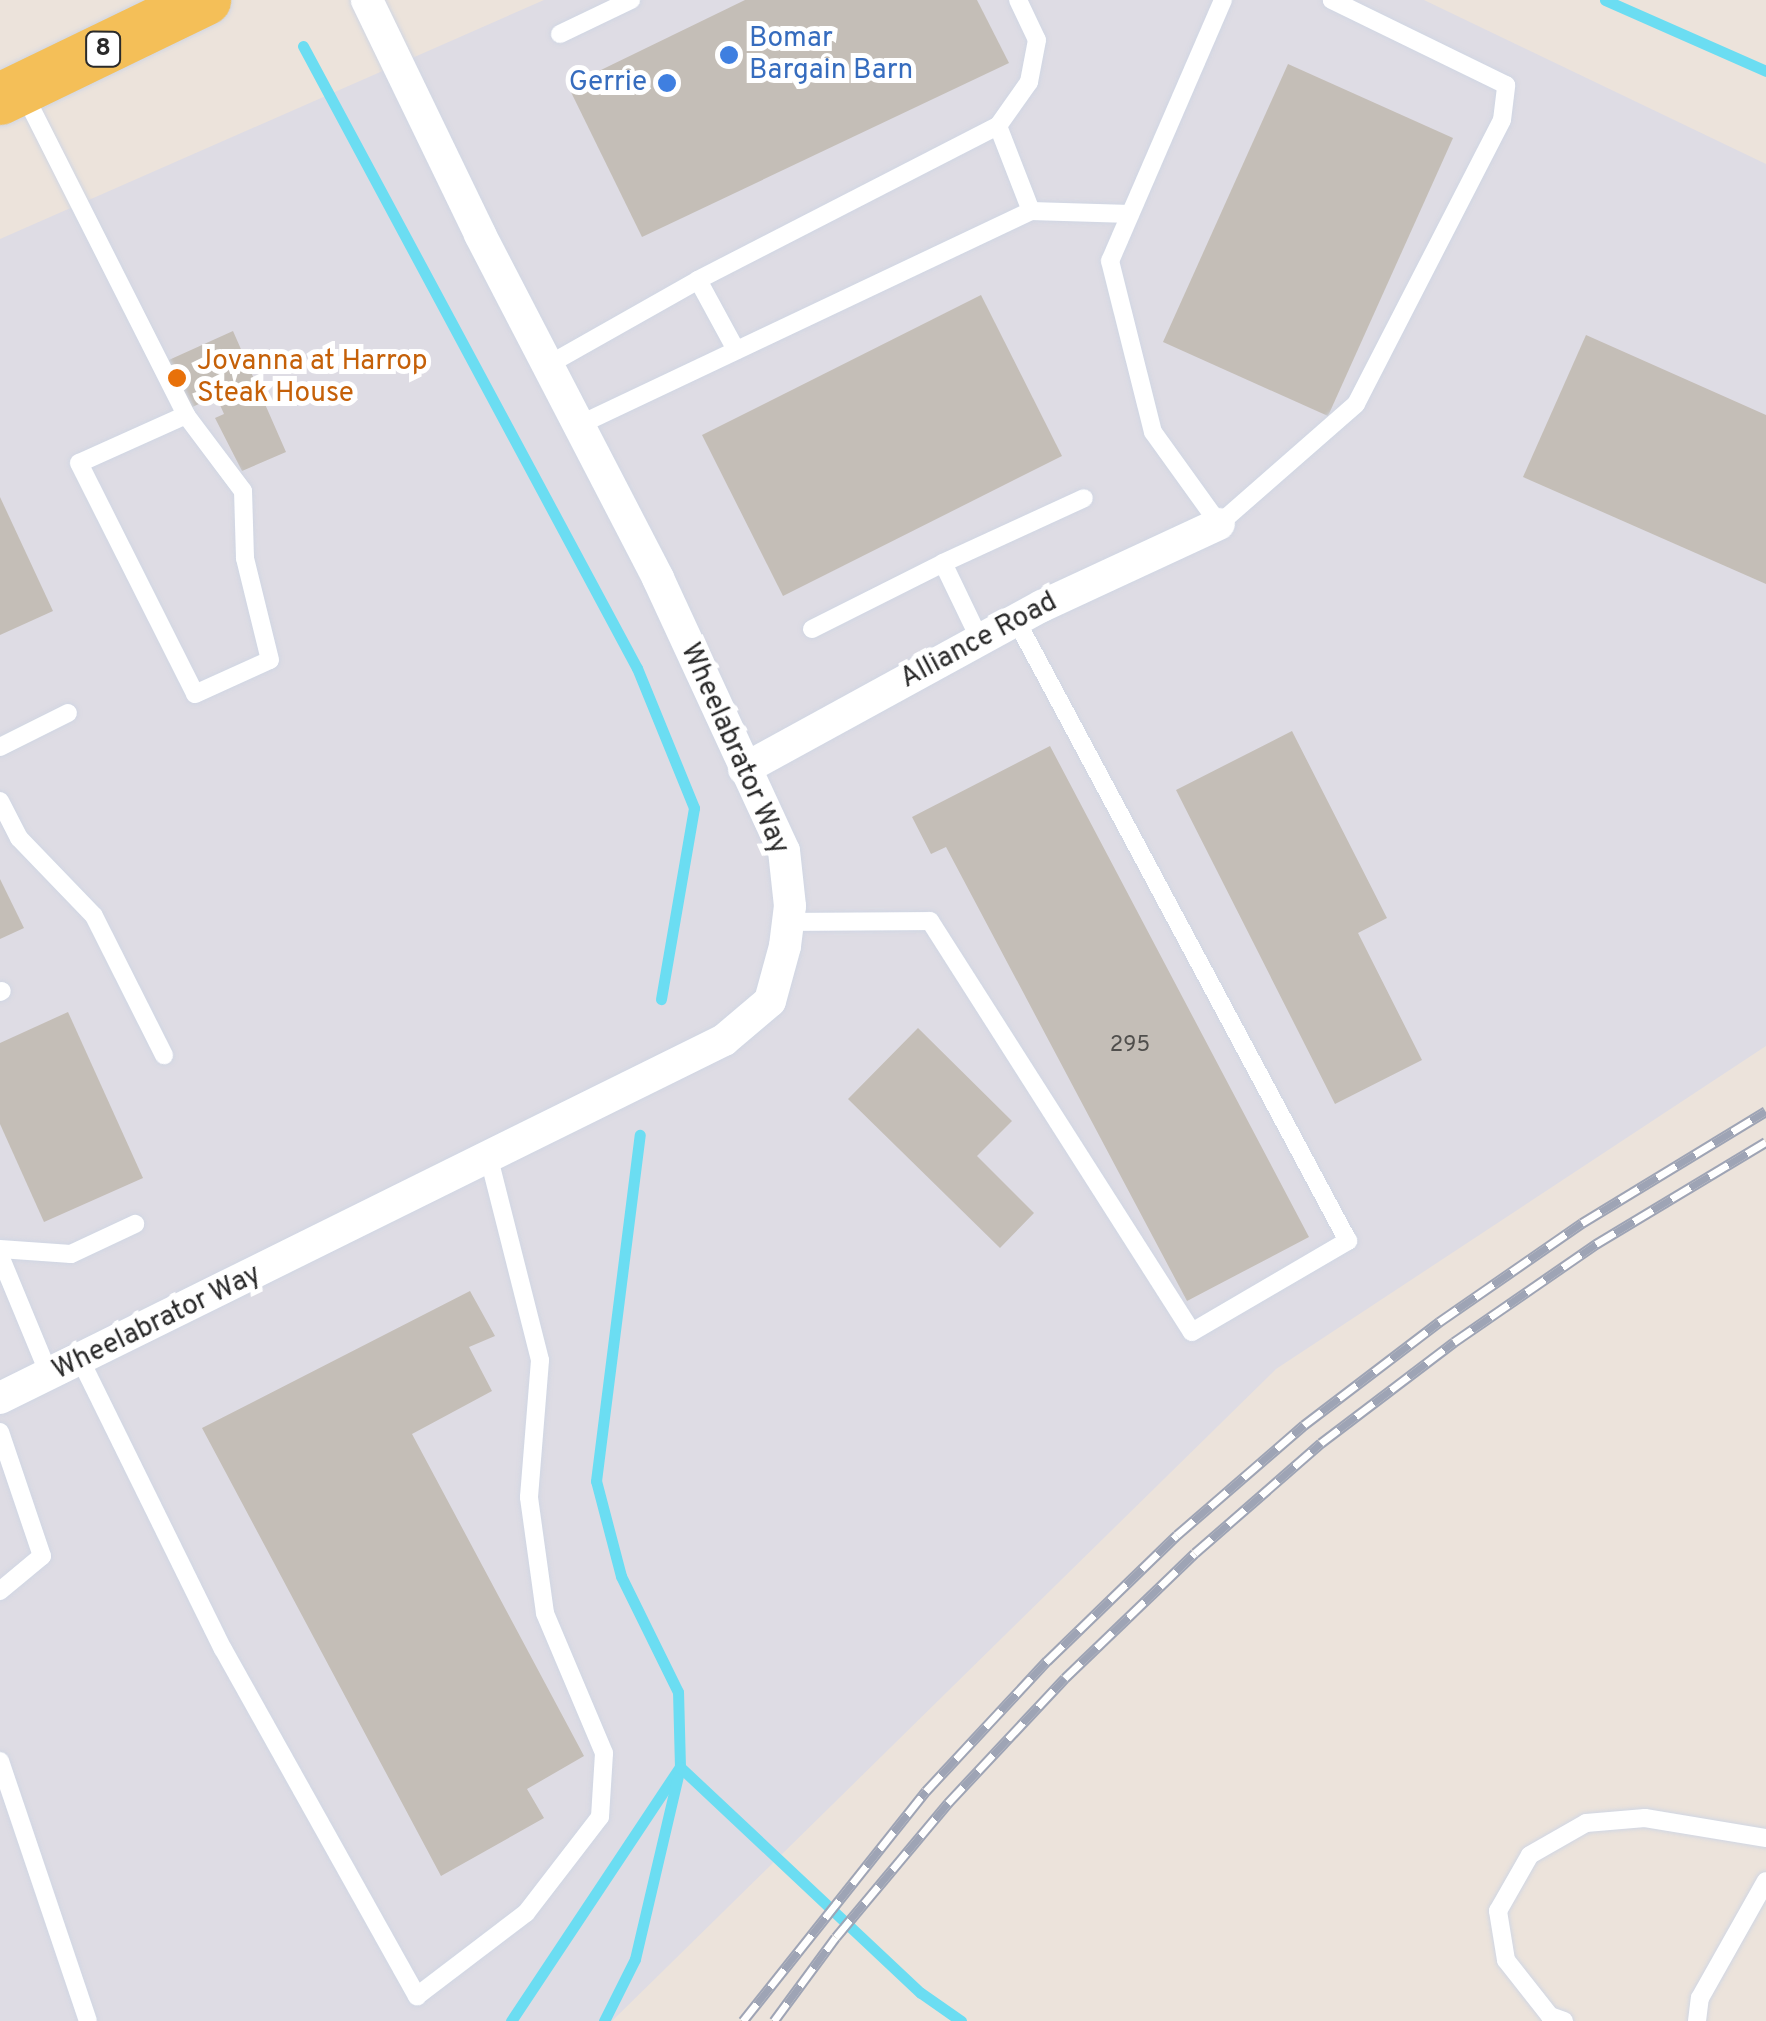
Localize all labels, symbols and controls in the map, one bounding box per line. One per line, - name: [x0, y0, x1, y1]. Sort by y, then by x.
- place label: Bomar Bargain Barn: [749, 22, 913, 88]
- road number: 8: [83, 29, 123, 69]
- marker: Bomar Bargain Barn: [718, 44, 740, 66]
- place label: Gerrie: [569, 66, 647, 100]
- marker: Gerrie: [656, 72, 678, 94]
- place label: Jovanna at Harrop Steak House: [197, 345, 428, 411]
- marker: Jovanna at Harrop Steak House: [166, 367, 188, 389]
- street label: Alliance Road: [895, 586, 1063, 696]
- street label: Wheelabrator Way: [672, 638, 796, 860]
- house number: 295: [1110, 1033, 1150, 1059]
- street label: Wheelabrator Way: [47, 1258, 267, 1388]

